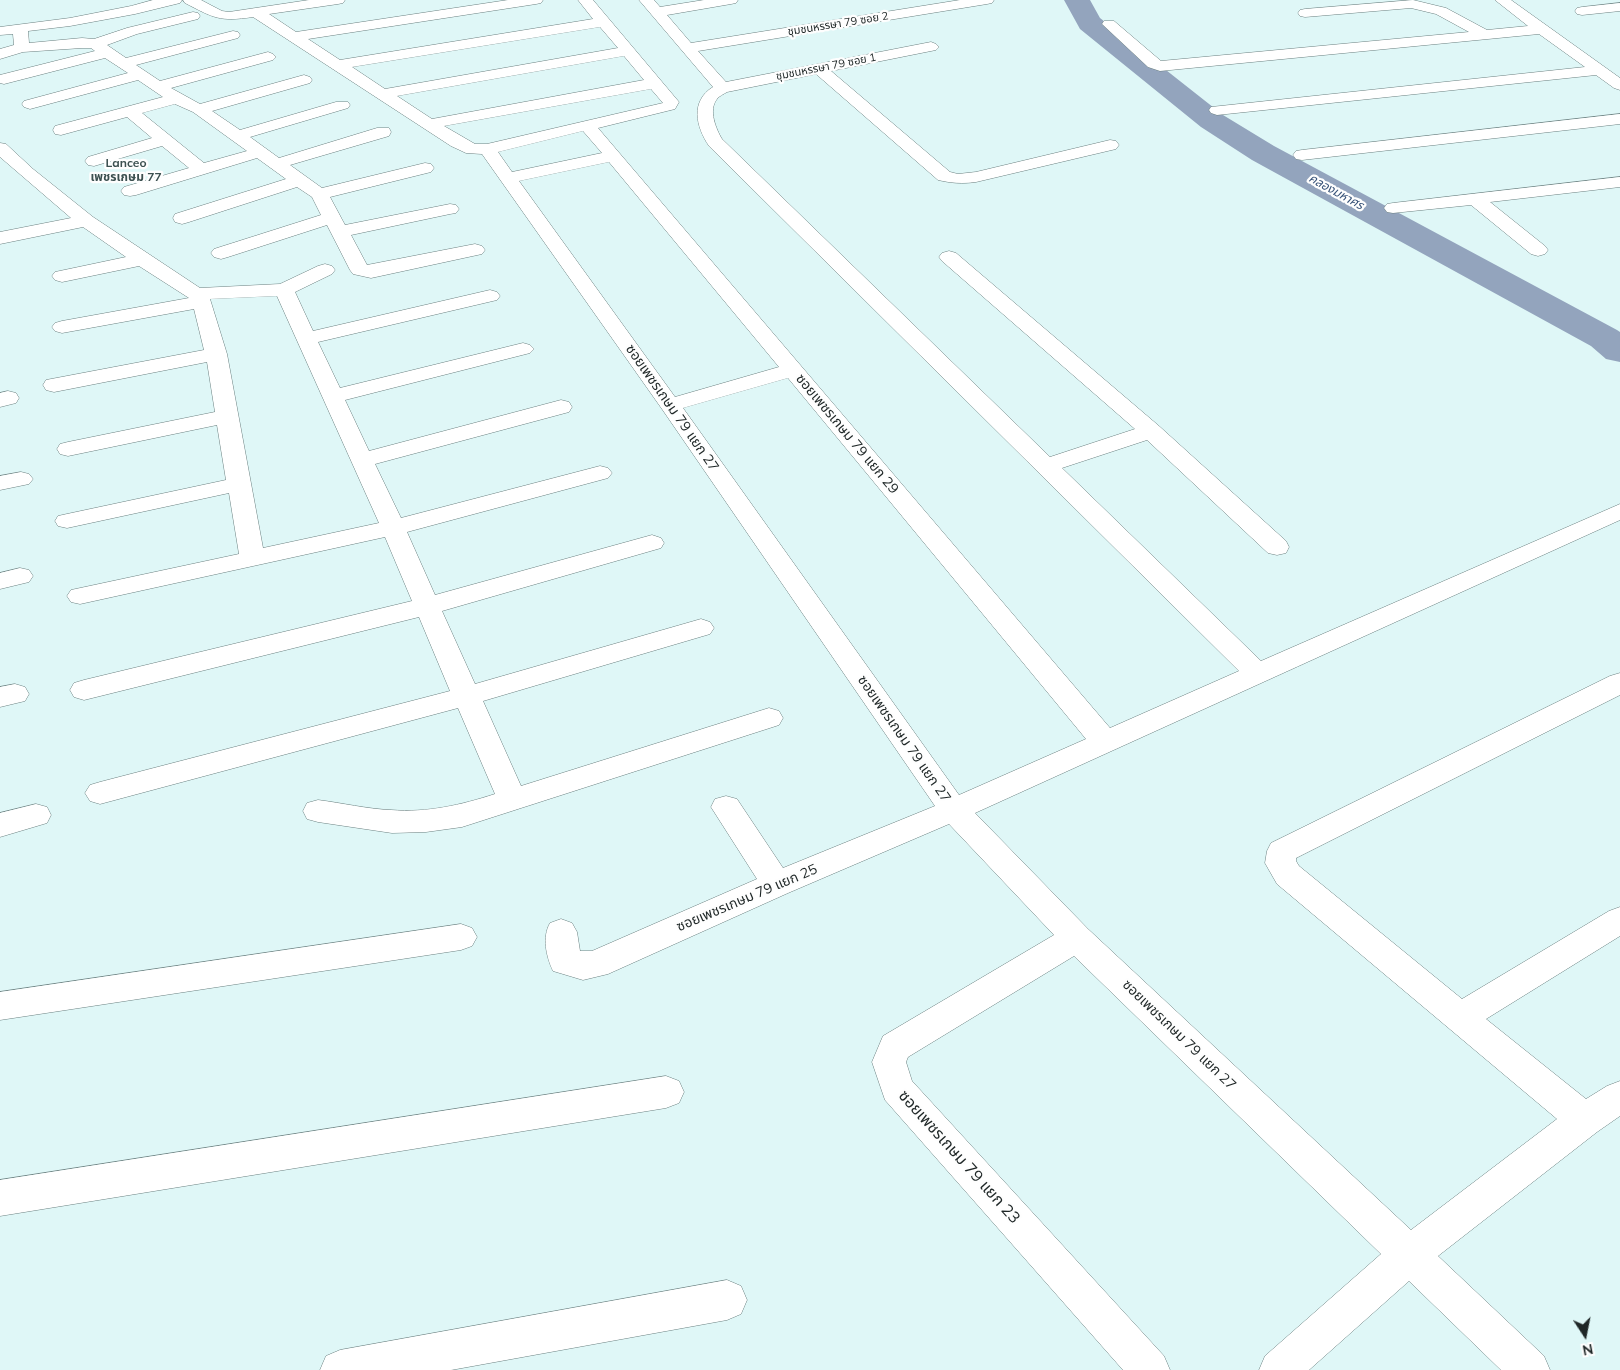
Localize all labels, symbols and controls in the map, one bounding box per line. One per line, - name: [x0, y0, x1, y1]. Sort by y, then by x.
- street label: ชุมชนหรรษา 79 ซอย 2: [787, 10, 889, 38]
- street label: ชุมชนหรรษา 79 ซอย 1: [775, 51, 877, 83]
- district label: Lanceo เพชรเกษม 77: [90, 156, 162, 184]
- water label: คลองมหาศร: [1306, 171, 1366, 213]
- street label: ซอยเพชรเกษม 79 แยก 27: [622, 341, 722, 475]
- street label: ซอยเพชรเกษม 79 แยก 29: [792, 371, 902, 497]
- street label: ซอยเพชรเกษม 79 แยก 27: [854, 672, 954, 806]
- street label: ซอยเพชรเกษม 79 แยก 25: [674, 861, 820, 935]
- street label: ซอยเพชรเกษม 79 แยก 27: [1119, 976, 1239, 1094]
- street label: ซอยเพชรเกษม 79 แยก 23: [894, 1086, 1024, 1228]
- north arrow: [1560, 1310, 1610, 1360]
- text: N: [1581, 1340, 1595, 1360]

